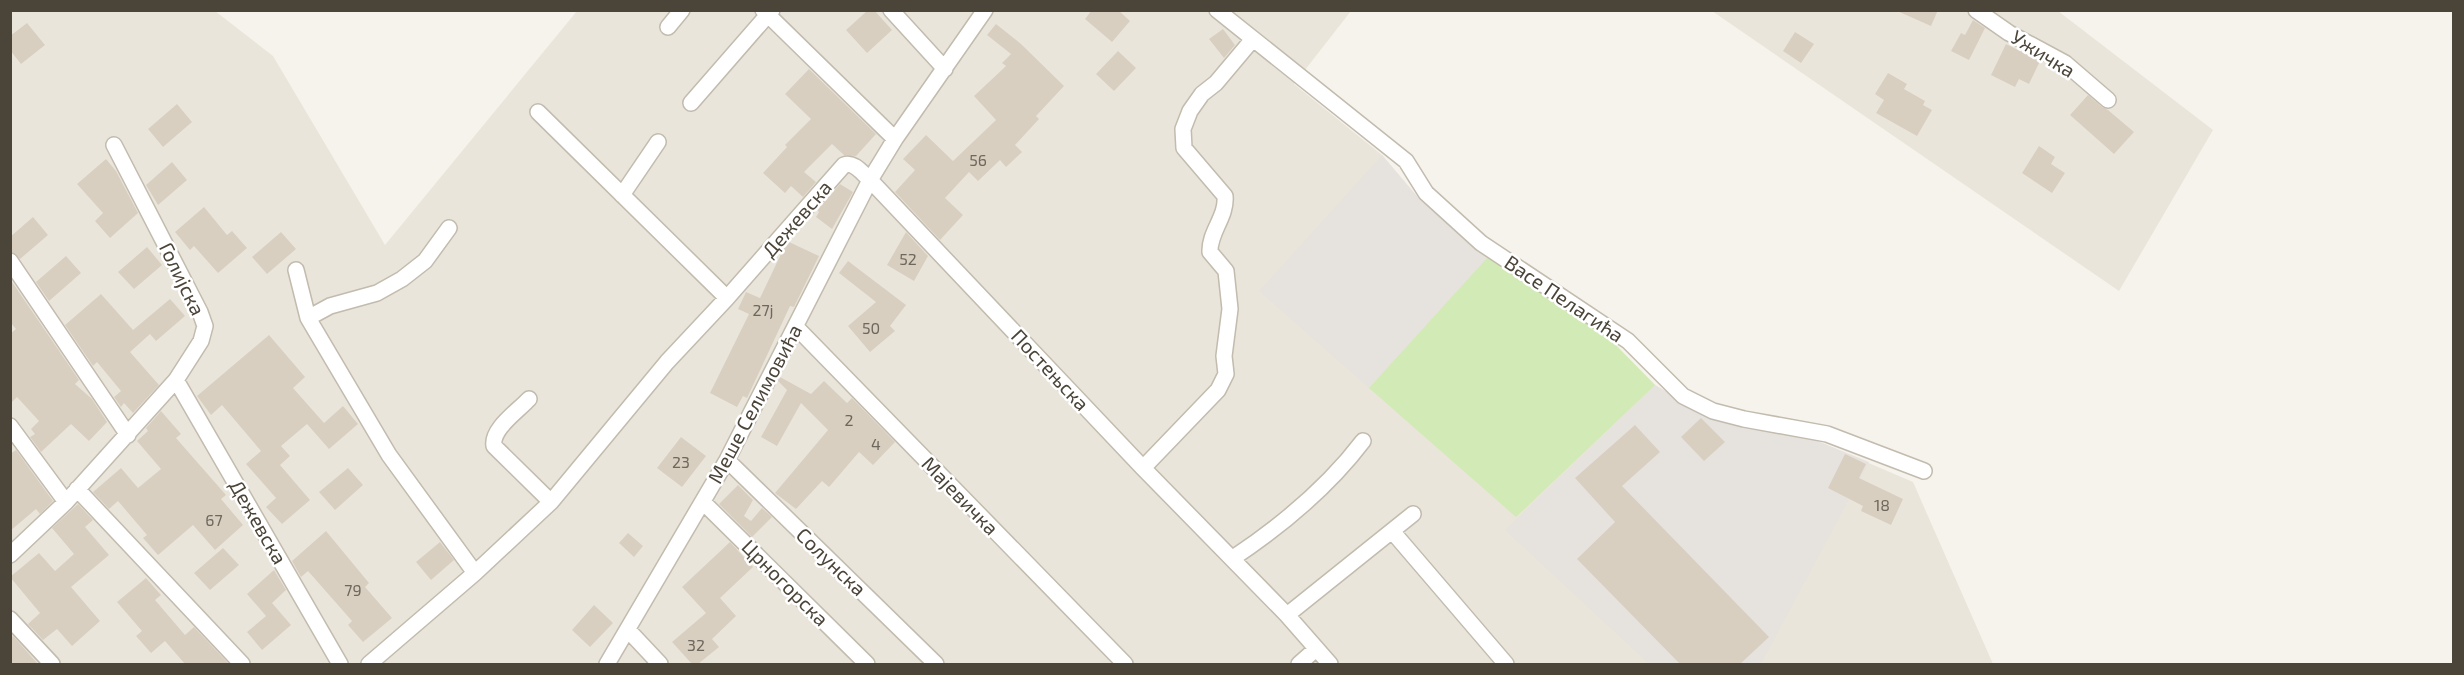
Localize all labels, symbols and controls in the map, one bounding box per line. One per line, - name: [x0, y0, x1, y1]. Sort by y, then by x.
- street label: Ужичка: [2007, 24, 2080, 82]
- house number: 56: [969, 150, 987, 169]
- street label: Дежевска: [756, 175, 836, 262]
- street label: Голијска: [155, 238, 211, 319]
- house number: 52: [899, 249, 917, 268]
- street label: Васе Пелагића: [1500, 249, 1629, 347]
- house number: 27j: [752, 300, 774, 320]
- house number: 50: [862, 318, 880, 337]
- street label: Меше Селимовића: [702, 320, 806, 487]
- street label: Постењска: [1007, 324, 1095, 415]
- house number: 2: [845, 410, 854, 429]
- house number: 4: [871, 434, 881, 453]
- street label: Мајевичка: [917, 451, 1004, 539]
- house number: 23: [672, 452, 690, 471]
- street label: Дежевска: [225, 475, 293, 568]
- house number: 18: [1874, 495, 1890, 514]
- house number: 67: [205, 510, 223, 529]
- street label: Солунска: [791, 522, 872, 601]
- street label: Црногорска: [738, 534, 834, 630]
- house number: 79: [344, 580, 362, 599]
- house number: 32: [687, 635, 705, 654]

